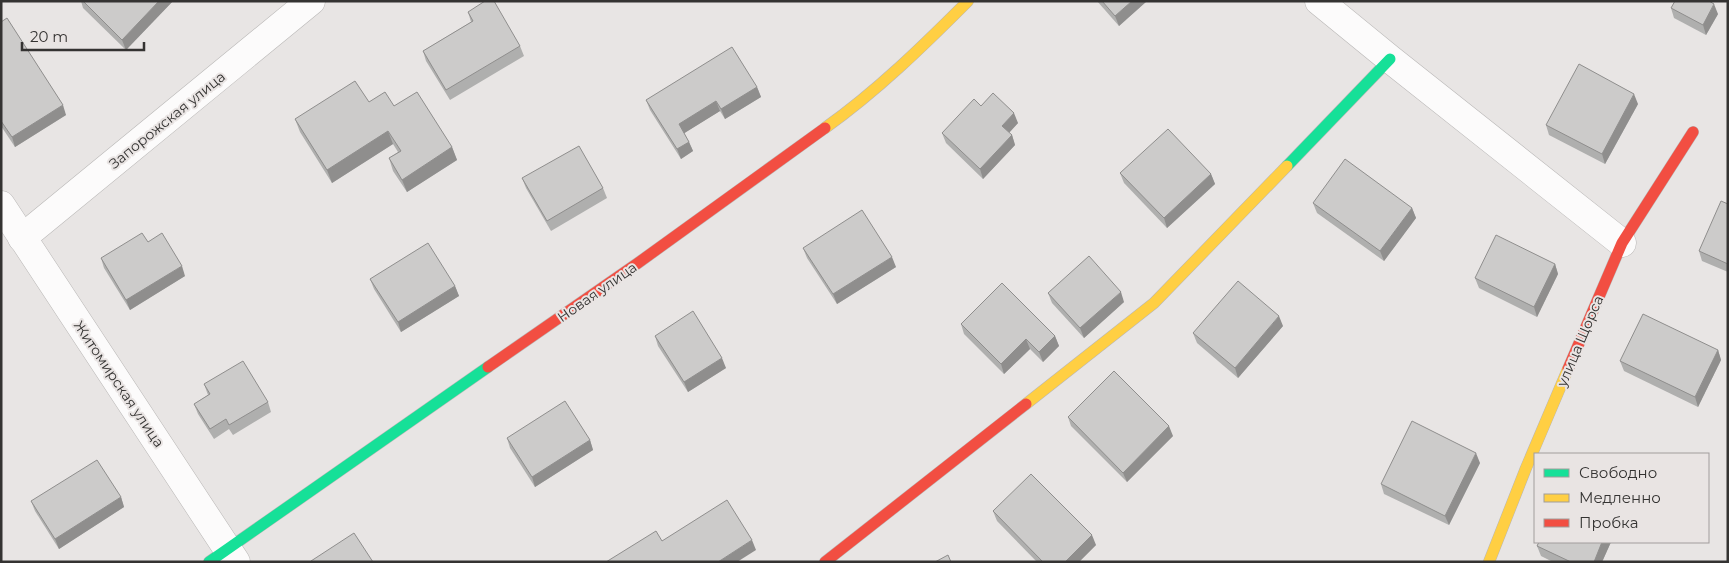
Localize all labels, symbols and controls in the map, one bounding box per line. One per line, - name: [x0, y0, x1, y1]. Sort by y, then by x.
- scale bar: [22, 20, 145, 52]
- text: 20 m: [30, 27, 68, 46]
- street label: Запорожская улица: [105, 67, 229, 173]
- street label: Новая улица: [554, 258, 640, 326]
- street label: улица Щорса: [1552, 293, 1607, 390]
- street label: Житомирская улица: [70, 317, 168, 451]
- legend: [1534, 453, 1709, 543]
- text: Свободно: [1579, 463, 1657, 482]
- text: Медленно: [1579, 488, 1661, 507]
- text: Пробка: [1579, 513, 1638, 532]

